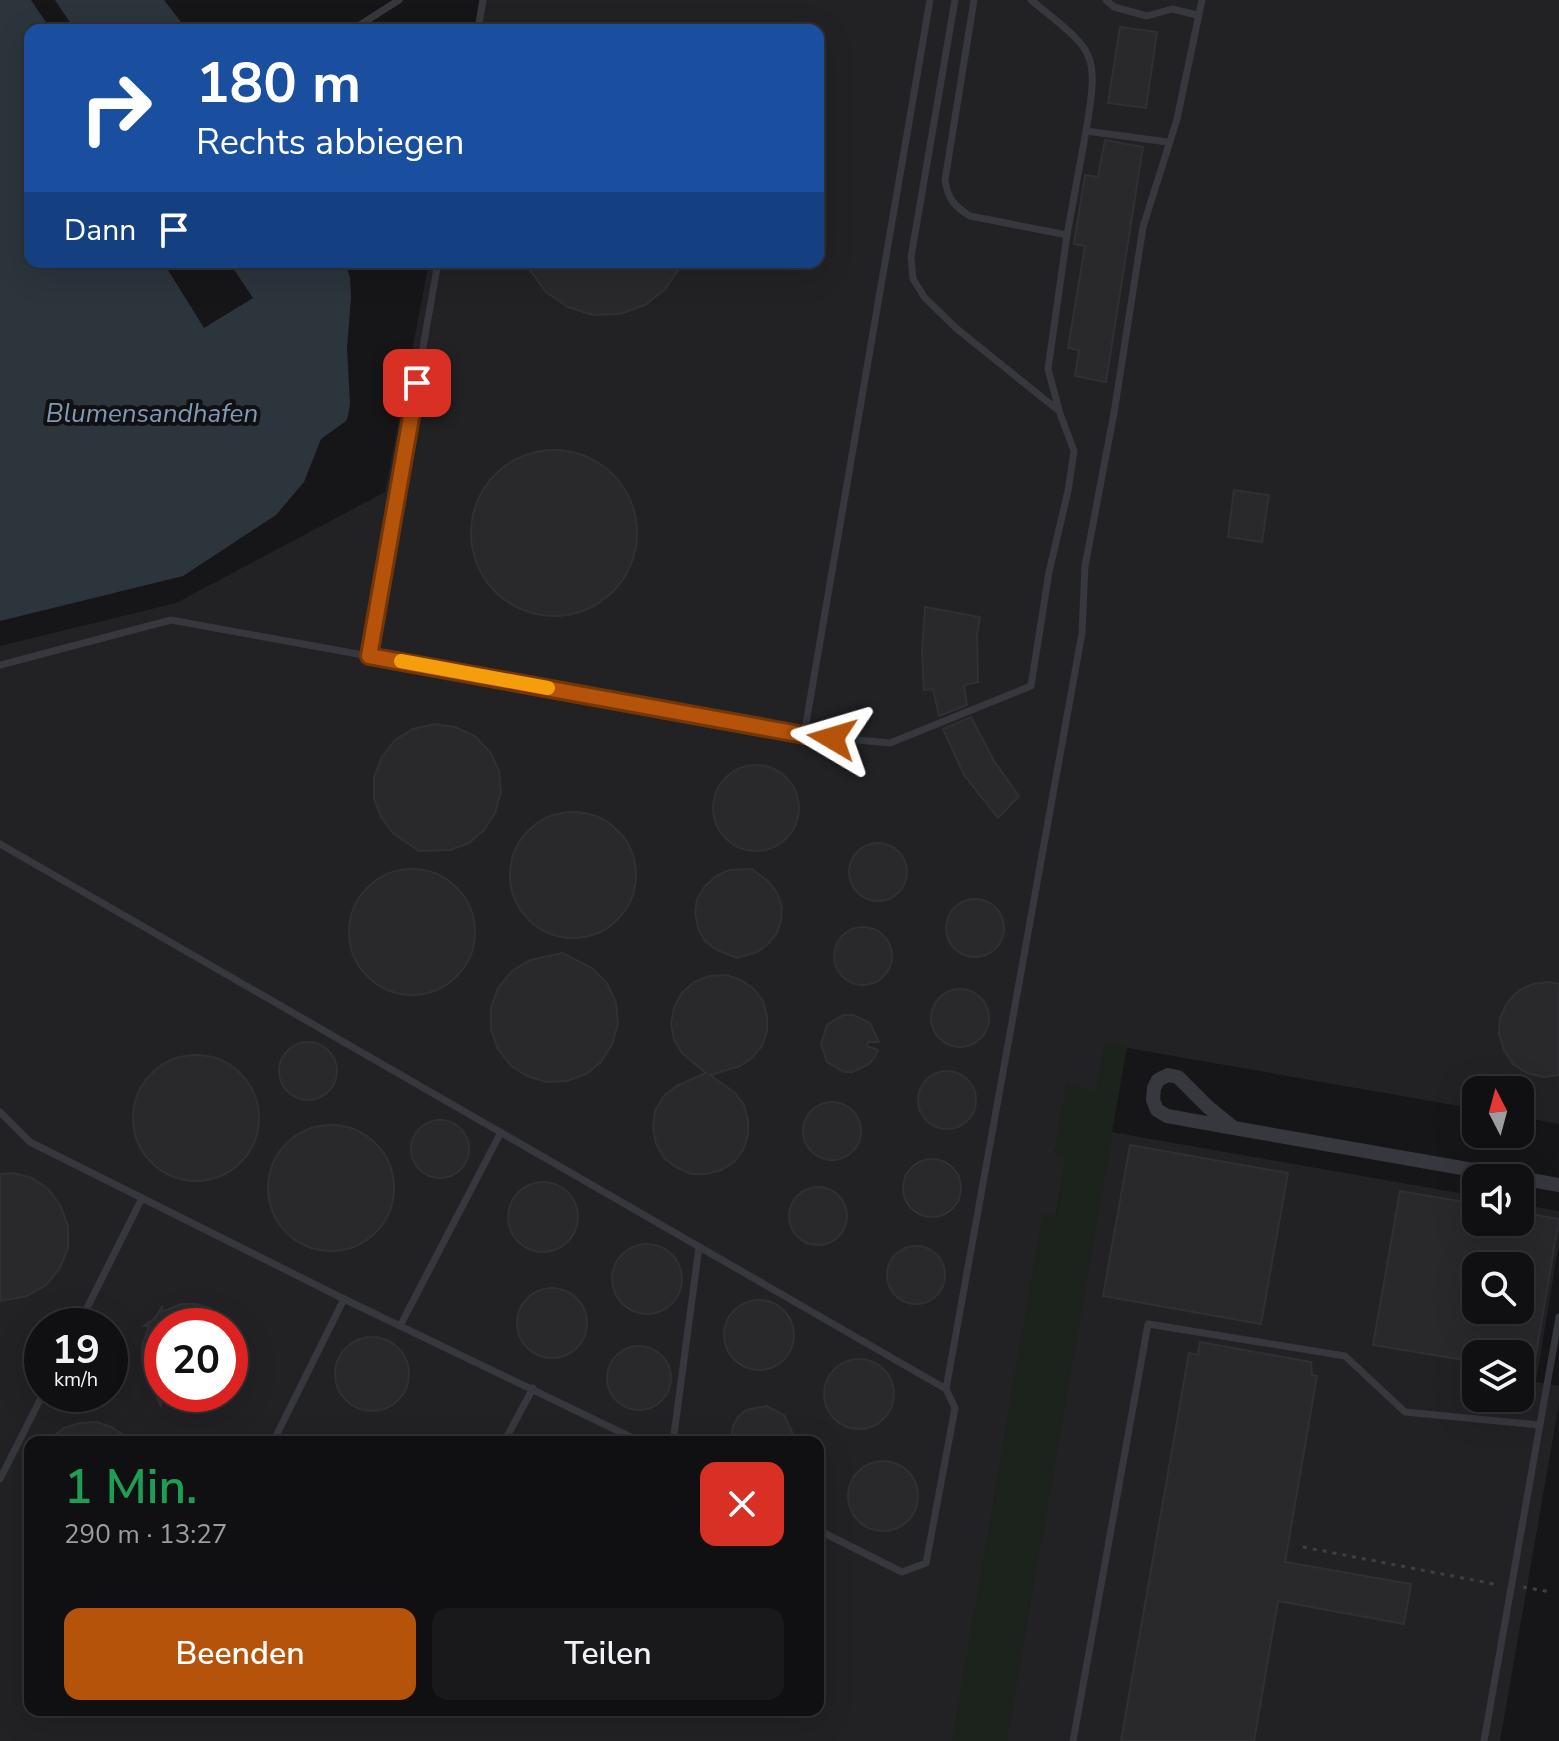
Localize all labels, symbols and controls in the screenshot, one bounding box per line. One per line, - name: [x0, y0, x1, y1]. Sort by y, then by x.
- text: 180 m: [196, 45, 361, 122]
- icon: right: [64, 56, 168, 160]
- text: Rechts abbiegen: [196, 118, 464, 167]
- icon: arrive: [152, 208, 196, 252]
- text: Dann: [64, 210, 136, 251]
- pin: [383, 349, 451, 417]
- icon: arrive: [395, 361, 439, 405]
- water label: Blumensandhafen: [46, 396, 258, 431]
- position arrow: [790, 696, 874, 780]
- north arrow: [1462, 1076, 1534, 1148]
- map controls: [1462, 1076, 1534, 1412]
- button: sound: [1462, 1164, 1534, 1236]
- button: search: [1462, 1252, 1534, 1324]
- speed limit sign: 20: [144, 1308, 248, 1412]
- text: 19: [52, 1323, 100, 1377]
- button: layers: [1462, 1340, 1534, 1412]
- text: km/h: [54, 1366, 98, 1393]
- text: 1 Min.: [64, 1454, 197, 1520]
- button: close: [700, 1462, 784, 1546]
- text: 290 m · 13:27: [64, 1517, 227, 1552]
- button: Beenden: [64, 1608, 416, 1700]
- button: Teilen: [432, 1608, 784, 1700]

